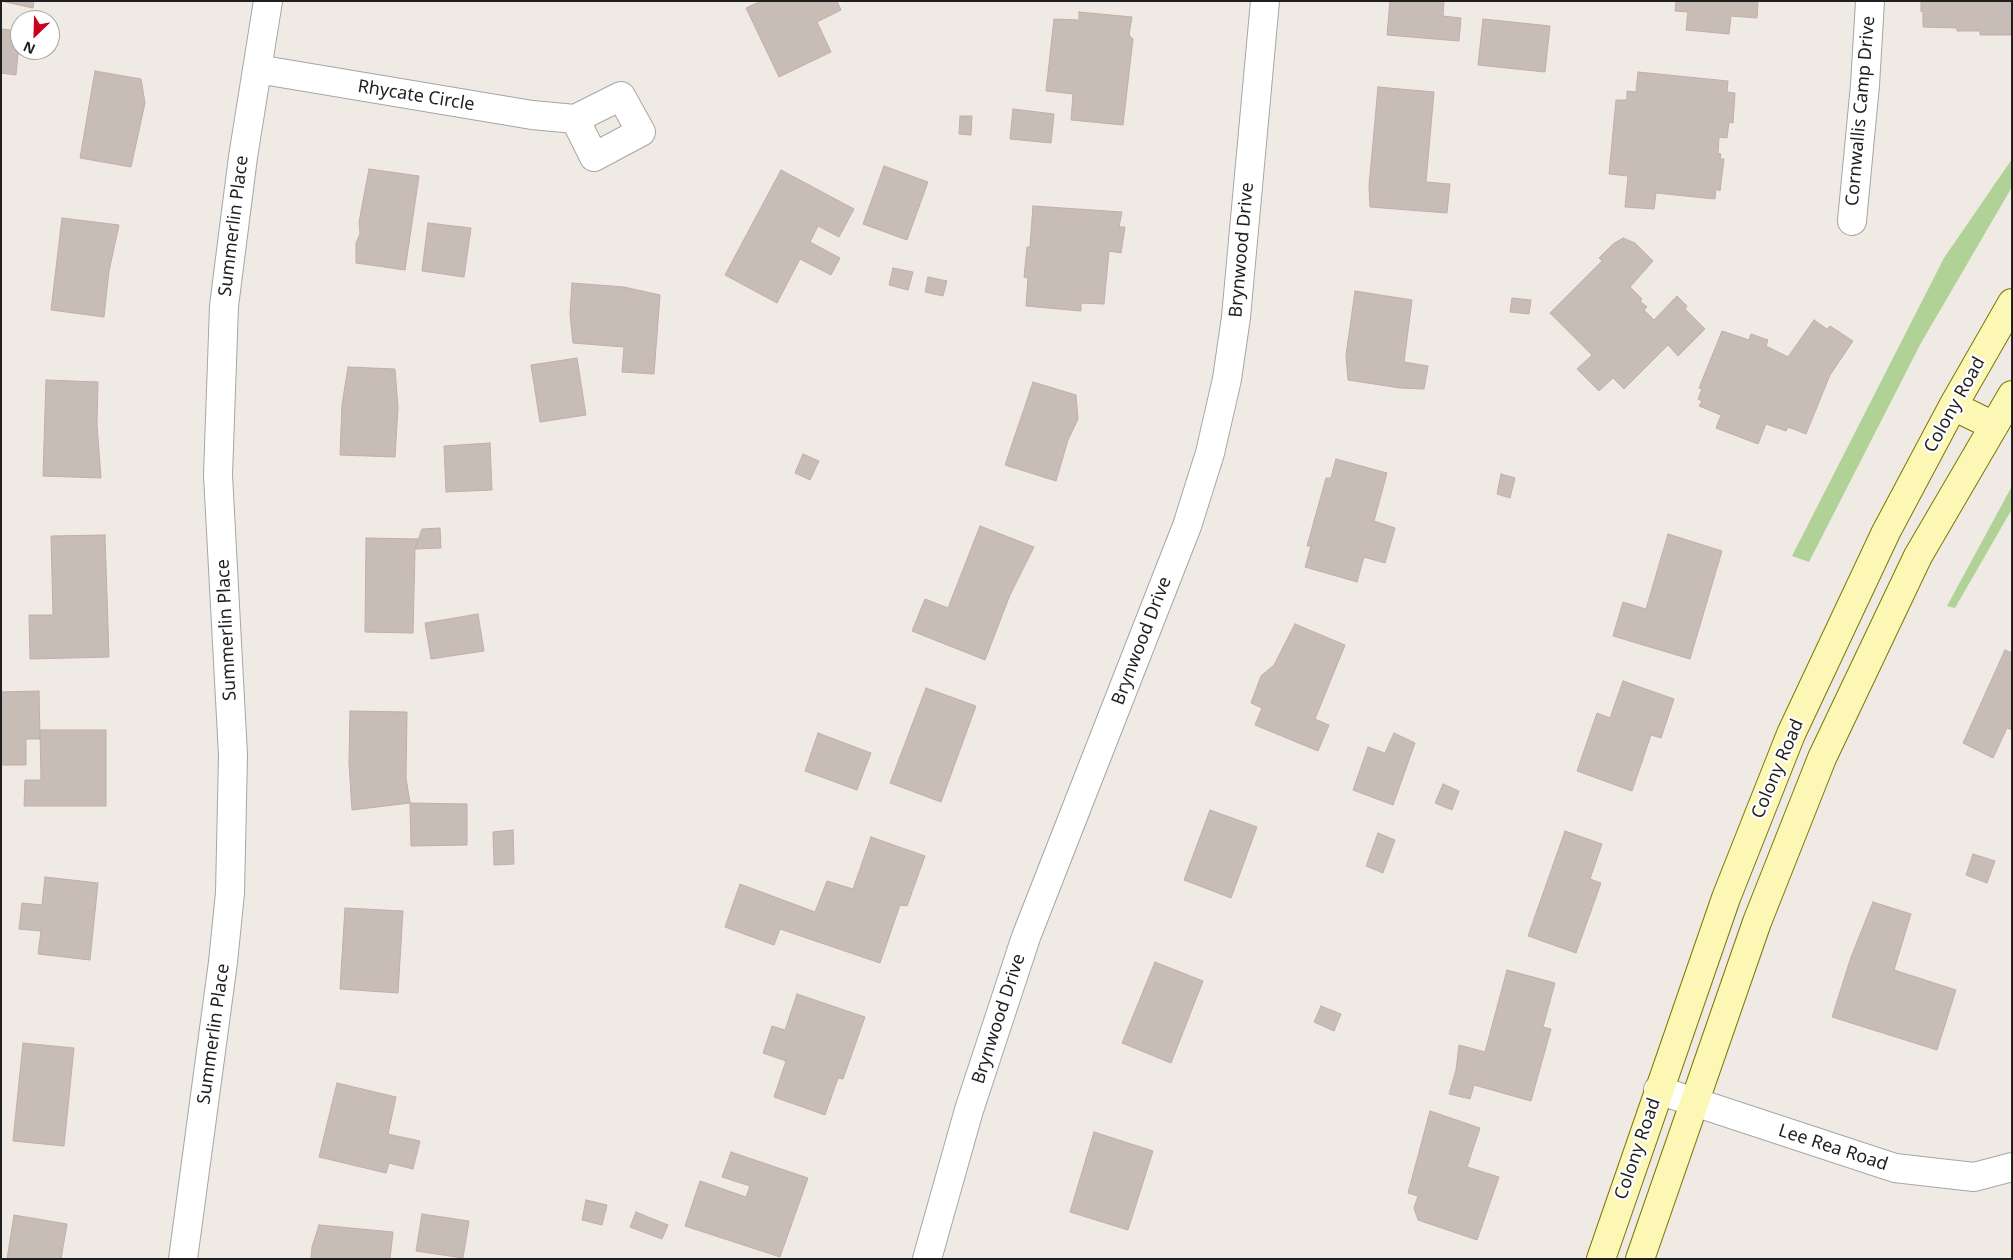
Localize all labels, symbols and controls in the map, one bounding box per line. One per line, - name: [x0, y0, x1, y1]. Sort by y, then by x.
- north arrow: [10, 10, 60, 60]
- street label: Cornwallis Camp Drive: [1842, 15, 1880, 207]
- text: N: [20, 37, 38, 59]
- street label: Rhycate Circle: [356, 76, 476, 116]
- street label: Summerlin Place: [215, 154, 253, 298]
- street label: Brynwood Drive: [1225, 182, 1259, 318]
- street label: Colony Road: [1920, 353, 1990, 457]
- street label: Summerlin Place: [213, 559, 241, 701]
- street label: Brynwood Drive: [1108, 574, 1176, 708]
- street label: Colony Road: [1747, 716, 1809, 822]
- street label: Brynwood Drive: [968, 951, 1030, 1087]
- street label: Summerlin Place: [193, 962, 235, 1106]
- street label: Colony Road: [1611, 1095, 1665, 1203]
- street label: Lee Rea Road: [1776, 1120, 1890, 1176]

